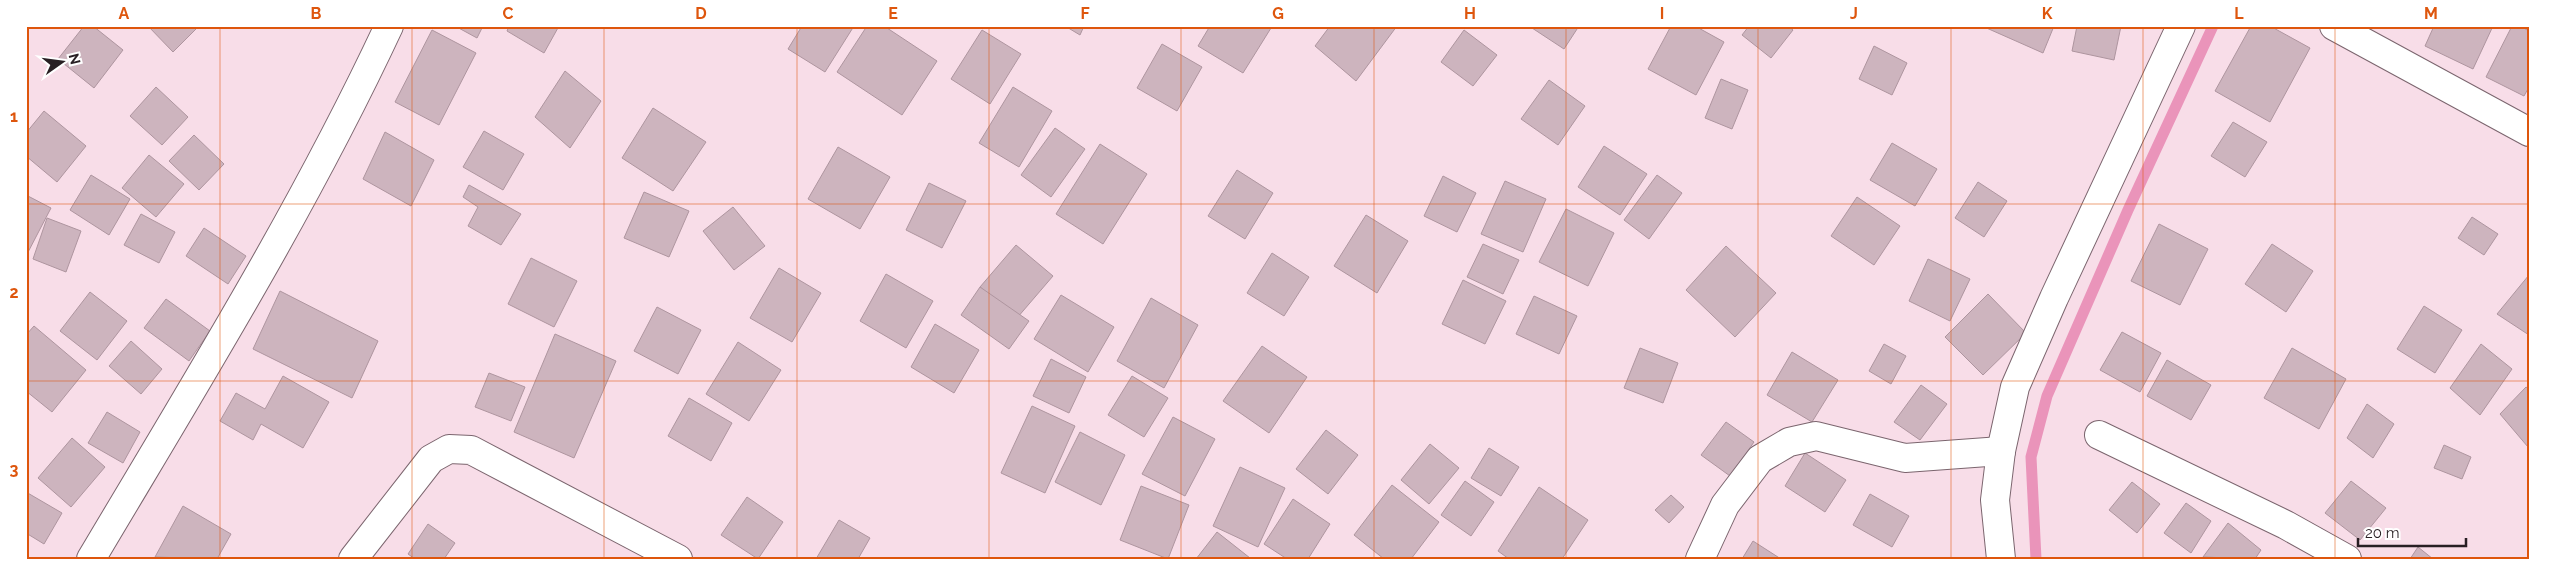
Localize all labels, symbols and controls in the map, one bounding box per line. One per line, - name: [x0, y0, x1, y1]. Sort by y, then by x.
- text: A: [119, 4, 130, 23]
- text: B: [311, 4, 322, 23]
- text: C: [503, 4, 514, 23]
- text: D: [695, 4, 707, 23]
- text: E: [888, 4, 898, 23]
- text: F: [1080, 4, 1090, 23]
- text: G: [1272, 4, 1284, 23]
- text: H: [1464, 4, 1476, 23]
- text: I: [1660, 4, 1664, 23]
- text: J: [1850, 4, 1858, 23]
- text: K: [2042, 4, 2053, 23]
- text: L: [2234, 4, 2244, 23]
- text: M: [2424, 4, 2438, 23]
- north arrow: [38, 38, 88, 88]
- text: N: [66, 52, 84, 66]
- text: 1: [10, 107, 18, 126]
- text: 2: [9, 283, 19, 302]
- text: 3: [10, 460, 19, 479]
- scale bar: [2358, 515, 2465, 547]
- text: 20 m: [2365, 524, 2400, 542]

